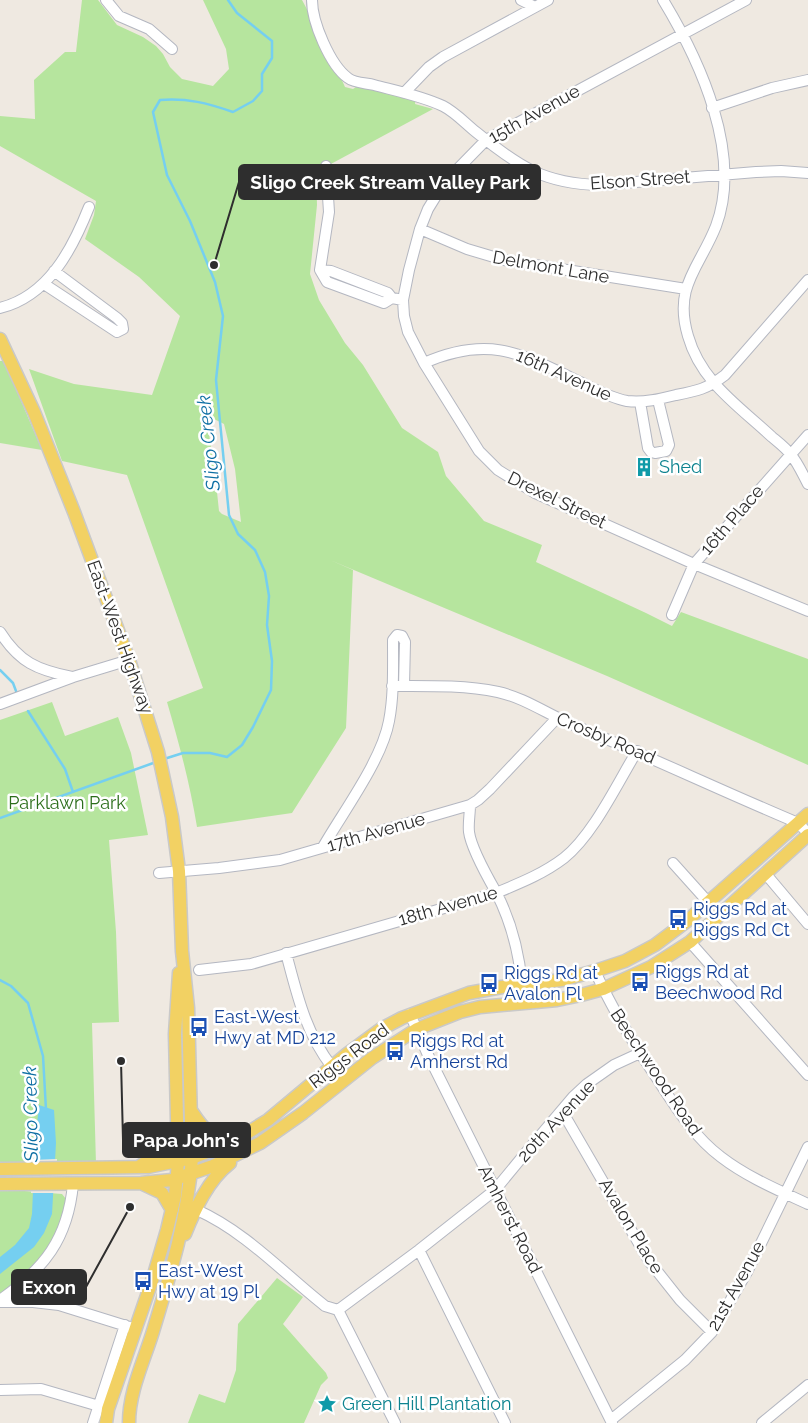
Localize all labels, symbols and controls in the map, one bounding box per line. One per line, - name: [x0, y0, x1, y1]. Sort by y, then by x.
- street label: 15th Avenue: [484, 80, 583, 147]
- callout: Sligo Creek Stream Valley Park: [239, 165, 540, 199]
- street label: Elson Street: [589, 166, 691, 193]
- text: Sligo Creek Stream Valley Park: [250, 171, 530, 193]
- street label: Delmont Lane: [491, 246, 611, 287]
- street label: 16th Avenue: [513, 344, 616, 405]
- water label: Sligo Creek: [192, 394, 224, 493]
- building icon: Shed: [633, 456, 655, 478]
- place label: Shed: [659, 456, 702, 477]
- street label: Drexel Street: [504, 467, 610, 532]
- street label: 16th Place: [696, 480, 768, 559]
- street label: East-West Highway: [83, 557, 158, 717]
- street label: Crosby Road: [553, 707, 659, 768]
- park label: Parklawn Park: [8, 792, 126, 813]
- street label: 17th Avenue: [324, 807, 428, 856]
- street label: 18th Avenue: [396, 881, 500, 930]
- place label: Riggs Rd at Riggs Rd Ct: [693, 898, 790, 940]
- bus stop icon: Riggs Rd at Riggs Rd Ct: [667, 908, 689, 930]
- place label: Riggs Rd at Beechwood Rd: [655, 961, 782, 1003]
- place label: Riggs Rd at Avalon Pl: [504, 962, 598, 1004]
- bus stop icon: Riggs Rd at Beechwood Rd: [629, 971, 651, 993]
- bus stop icon: Riggs Rd at Avalon Pl: [478, 972, 500, 994]
- street label: Beechwood Road: [606, 1005, 706, 1139]
- place label: East-West Hwy at MD 212: [214, 1006, 336, 1048]
- bus stop icon: East-West Hwy at MD 212: [188, 1016, 210, 1038]
- street label: Riggs Road: [305, 1019, 393, 1092]
- place label: Riggs Rd at Amherst Rd: [410, 1030, 508, 1072]
- bus stop icon: Riggs Rd at Amherst Rd: [384, 1040, 406, 1062]
- water label: Sligo Creek: [18, 1066, 42, 1163]
- street label: 20th Avenue: [512, 1075, 599, 1166]
- callout: Papa John's: [123, 1123, 250, 1157]
- text: Papa John's: [133, 1129, 239, 1151]
- street label: Amherst Road: [474, 1161, 547, 1276]
- street label: Avalon Place: [595, 1174, 668, 1278]
- street label: 21st Avenue: [702, 1237, 769, 1334]
- place label: East-West Hwy at 19 Pl: [158, 1260, 259, 1302]
- callout: Exxon: [12, 1270, 86, 1304]
- bus stop icon: East-West Hwy at 19 Pl: [132, 1270, 154, 1292]
- text: Exxon: [22, 1276, 76, 1298]
- place icon: Green Hill Plantation: [316, 1393, 338, 1415]
- place label: Green Hill Plantation: [342, 1393, 511, 1414]

